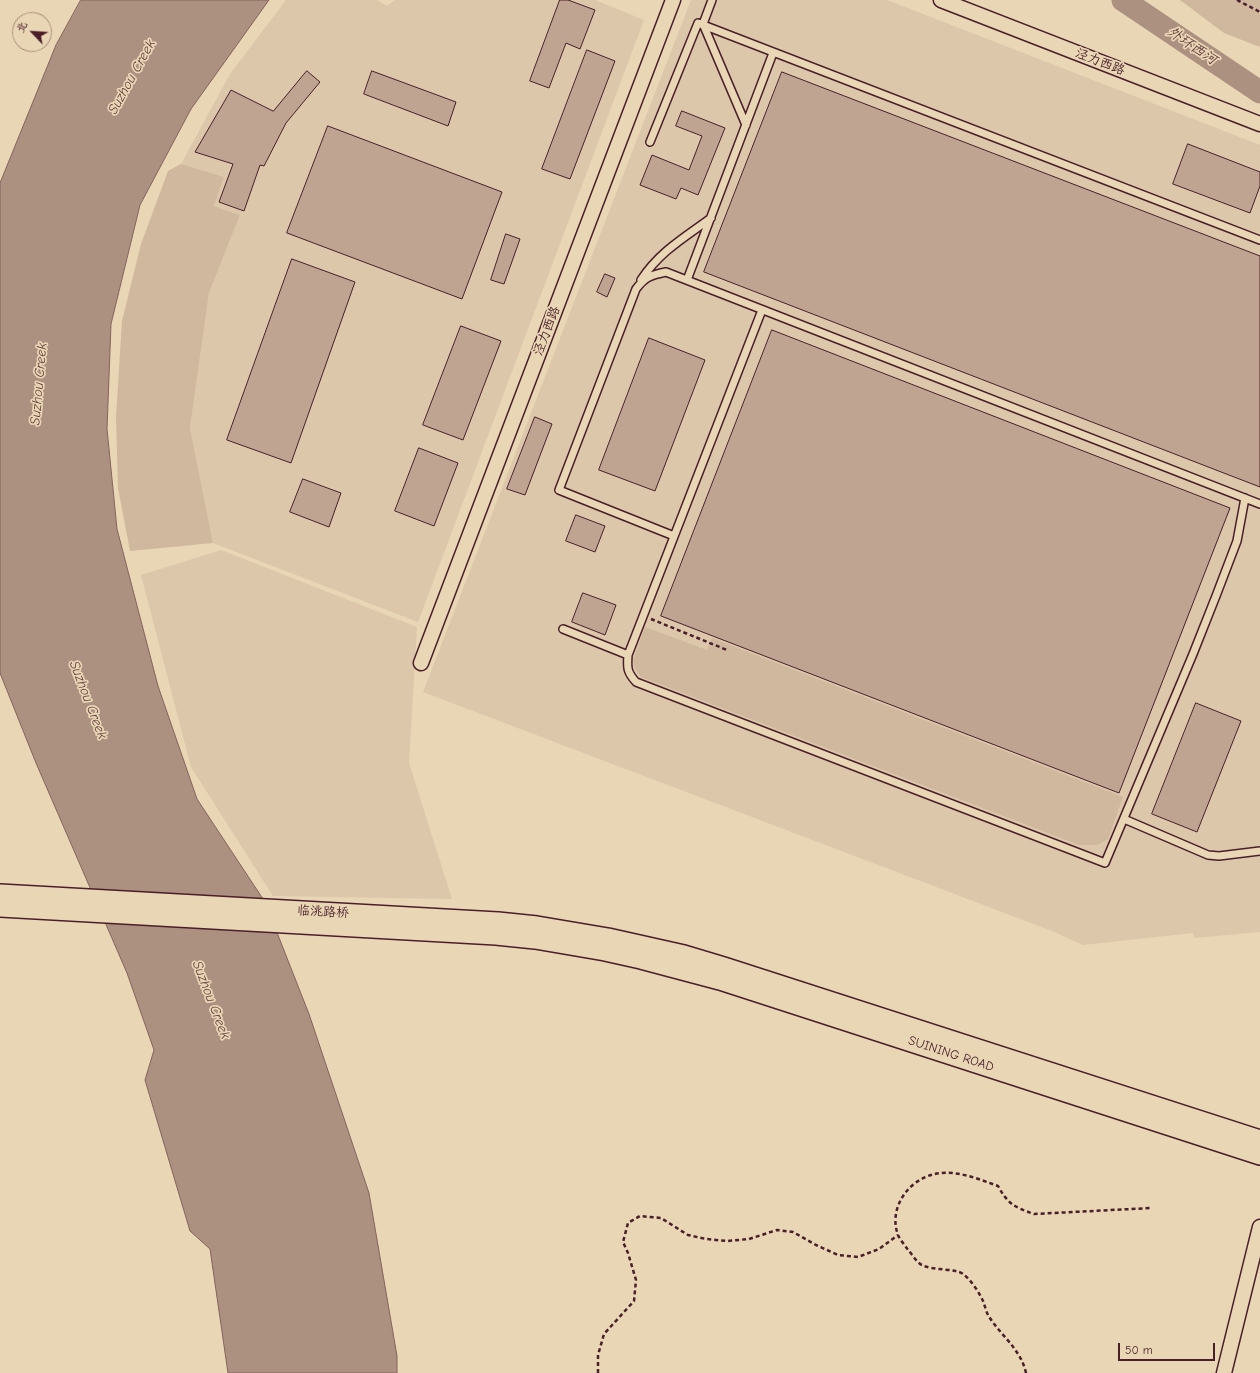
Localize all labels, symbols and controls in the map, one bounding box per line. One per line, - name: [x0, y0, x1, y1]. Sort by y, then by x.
- north arrow: [12, 12, 52, 52]
- text: 北: [13, 19, 30, 35]
- water label: 外环西河: [1164, 23, 1220, 69]
- water label: Suzhou Creek: [105, 37, 159, 117]
- street label: 泾力西路: [1073, 45, 1127, 79]
- street label: 泾力西路: [530, 304, 564, 358]
- water label: Suzhou Creek: [27, 342, 51, 426]
- water label: Suzhou Creek: [65, 659, 111, 741]
- street label: 临洮路桥: [297, 903, 349, 921]
- water label: Suzhou Creek: [188, 959, 234, 1041]
- street label: SUINING ROAD: [906, 1033, 996, 1075]
- scale bar: [1120, 1335, 1217, 1361]
- text: 50 m: [1125, 1343, 1153, 1357]

